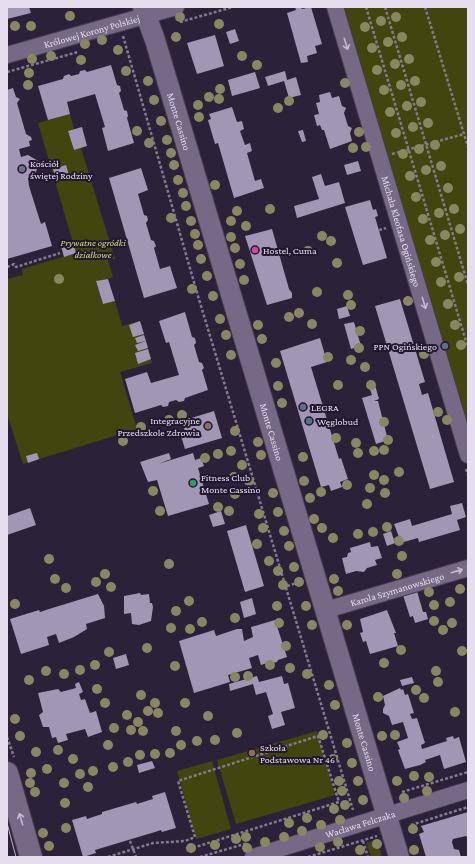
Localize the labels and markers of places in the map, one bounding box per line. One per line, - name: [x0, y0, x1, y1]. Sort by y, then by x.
- place label: Kościół świętej Rodziny: [30, 158, 93, 182]
- marker: Kościół świętej Rodziny: [17, 164, 27, 174]
- marker: Hostel, Cuma: [250, 245, 260, 255]
- place label: Hostel, Cuma: [263, 245, 317, 256]
- place label: PPN Ogińskiego: [374, 341, 437, 352]
- marker: PPN Ogińskiego: [440, 341, 450, 351]
- marker: LEGRA: [298, 402, 308, 412]
- place label: LEGRA: [311, 402, 339, 413]
- place label: Integracyjne Przedszkole Zdrowia: [117, 415, 201, 438]
- marker: Węglobud: [304, 416, 314, 426]
- place label: Węglobud: [317, 416, 359, 427]
- marker: Integracyjne Przedszkole Zdrowia: [203, 421, 213, 431]
- place label: Fitness Club Monte Cassino: [201, 472, 260, 495]
- marker: Fitness Club Monte Cassino: [188, 478, 198, 488]
- place label: Szkoła Podstawowa Nr 46: [260, 742, 335, 765]
- marker: Szkoła Podstawowa Nr 46: [247, 748, 257, 758]

